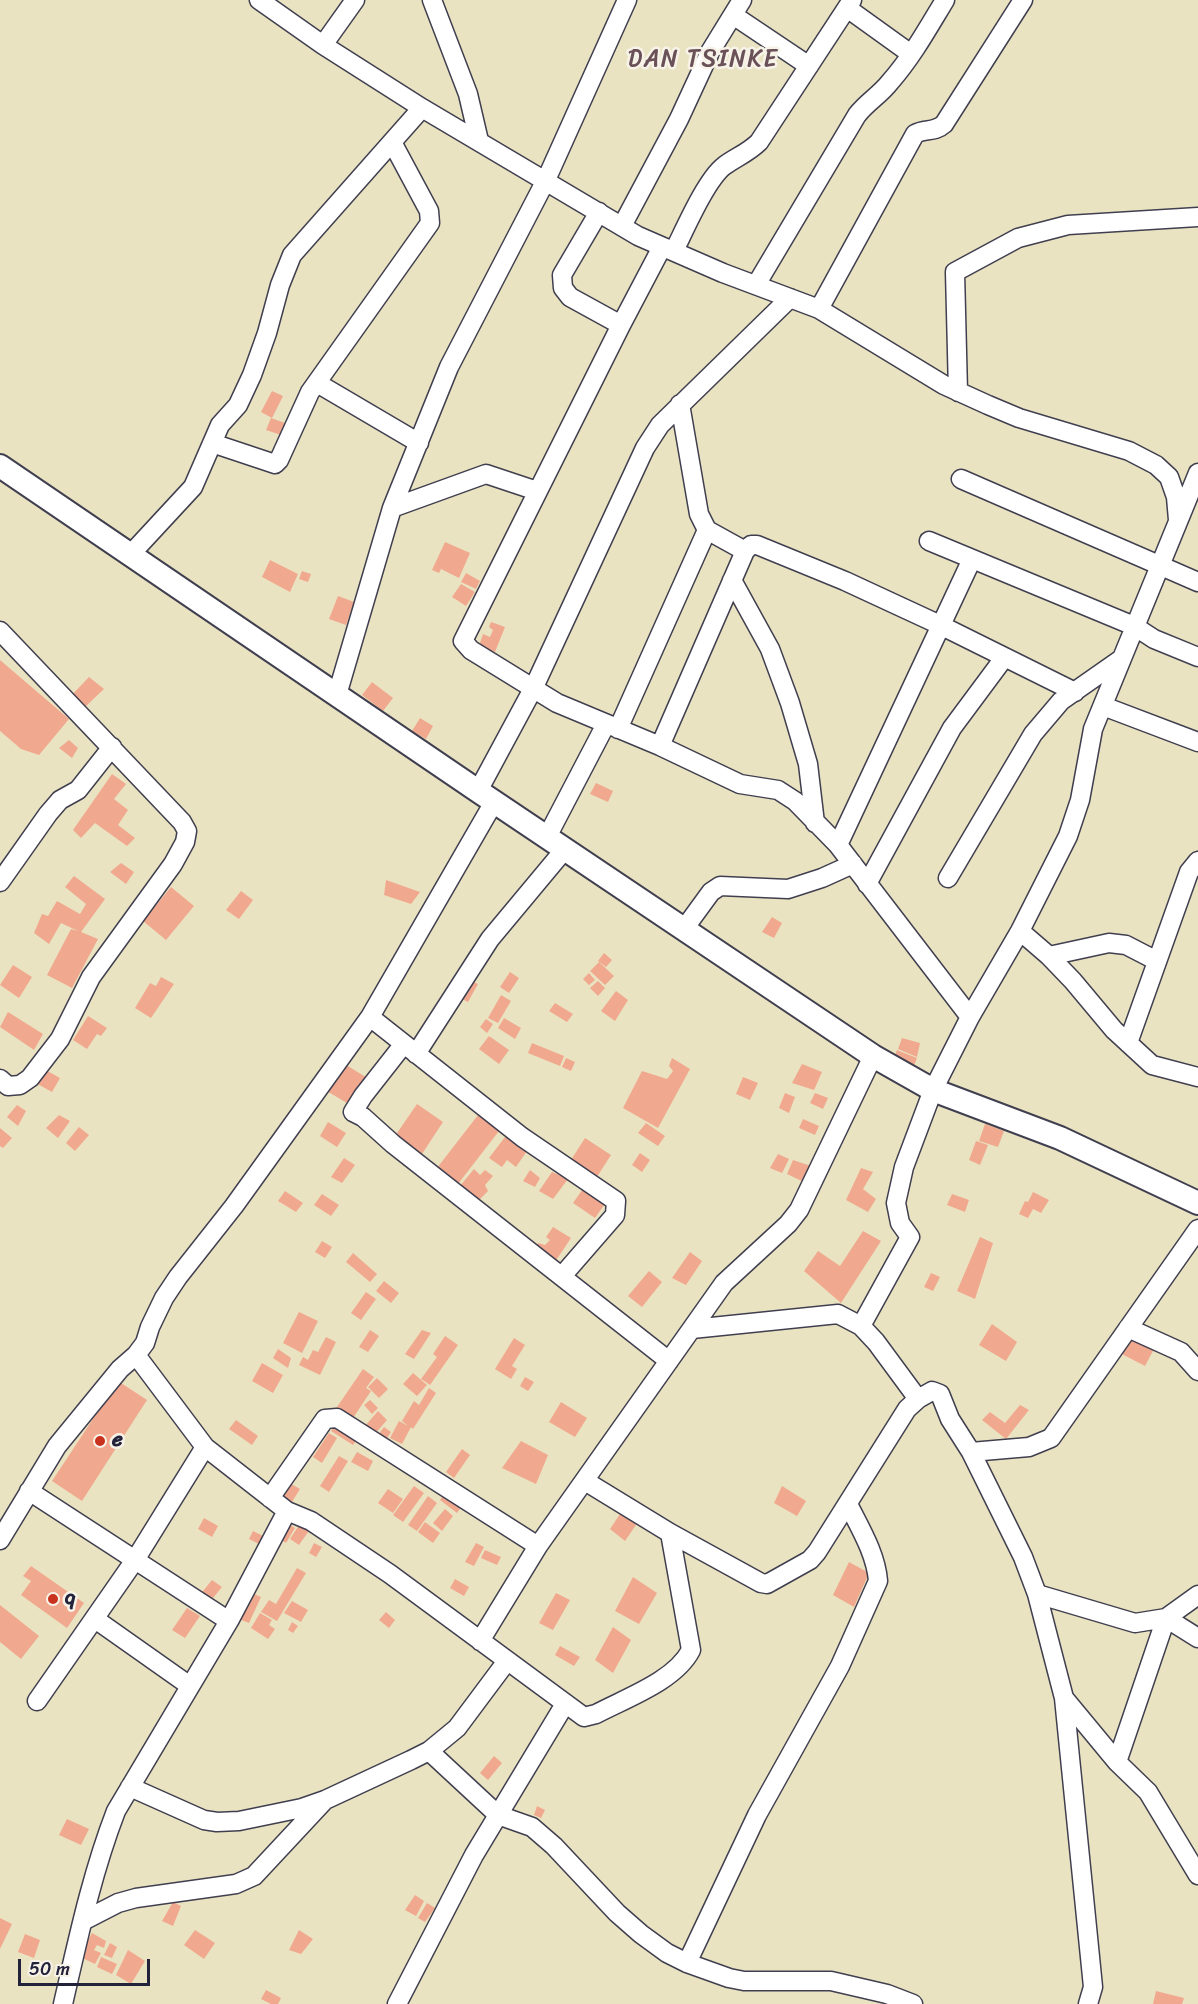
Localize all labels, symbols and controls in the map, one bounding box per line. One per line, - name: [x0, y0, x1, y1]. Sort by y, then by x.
- district label: DAN TSINKE: [628, 46, 778, 74]
- place label: e: [112, 1428, 123, 1454]
- marker: e: [93, 1434, 107, 1448]
- place label: q: [65, 1586, 75, 1612]
- marker: q: [46, 1592, 60, 1606]
- scale bar: [21, 1947, 153, 1985]
- text: 50 m: [29, 1953, 70, 1985]

